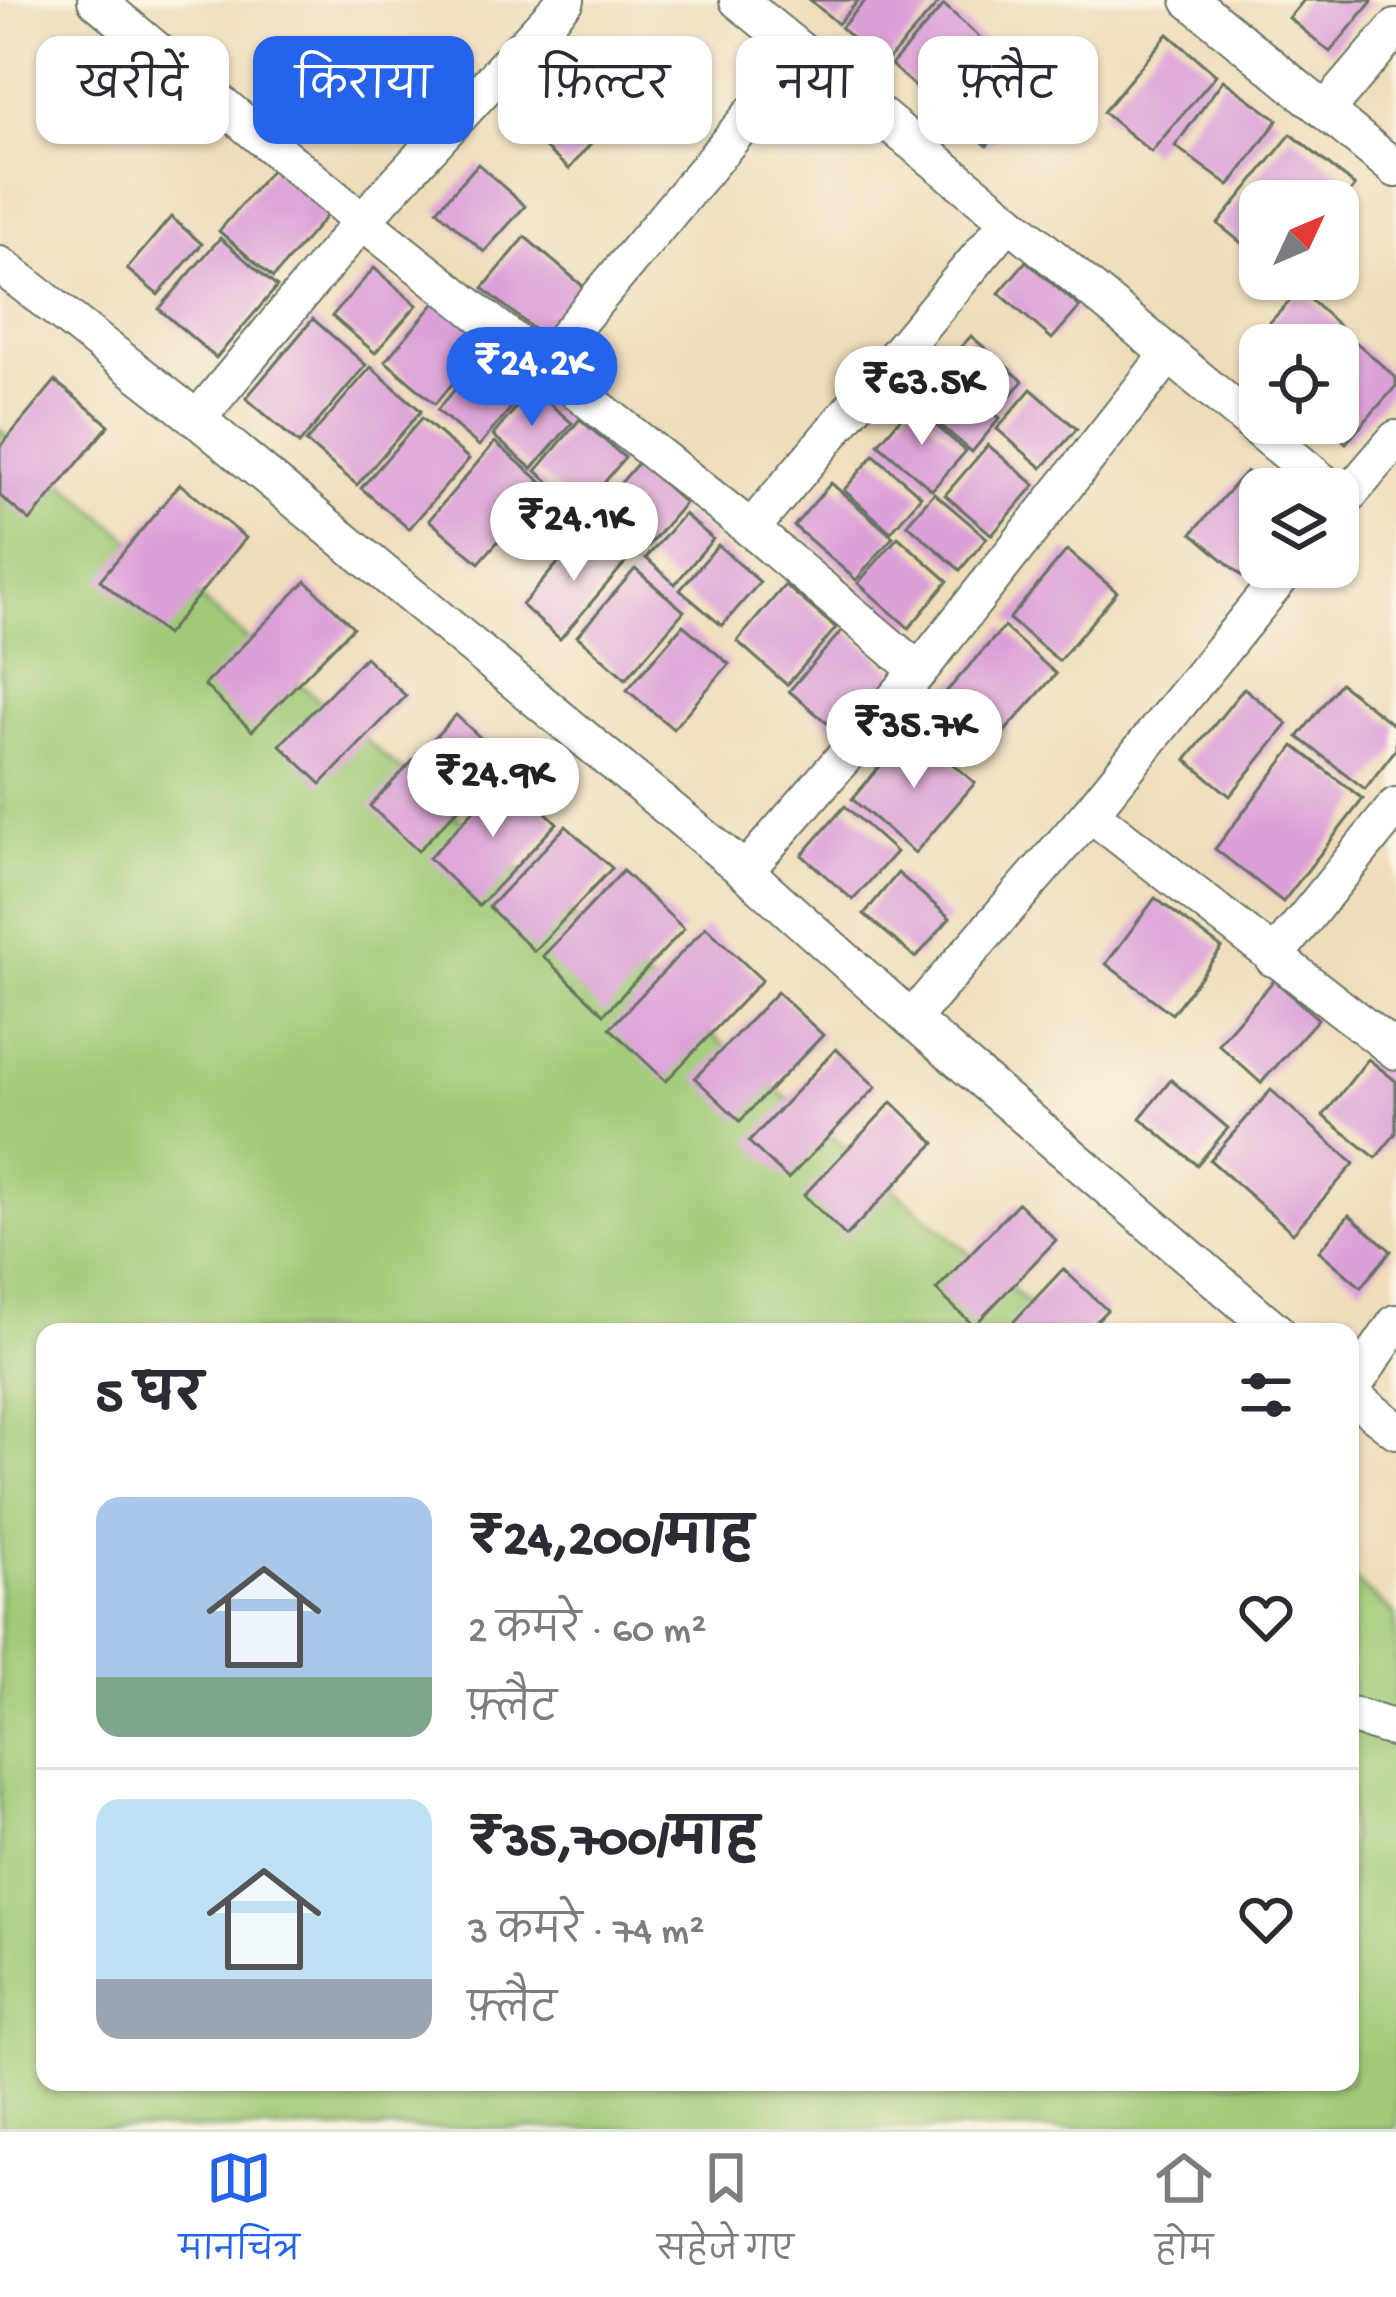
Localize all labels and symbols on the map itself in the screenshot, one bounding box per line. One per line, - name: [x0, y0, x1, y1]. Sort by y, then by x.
- north arrow: [1239, 180, 1359, 300]
- pin: ₹24.2K: [434, 327, 630, 429]
- pin: ₹63.5K: [824, 346, 1020, 448]
- pin: ₹24.1K: [476, 482, 672, 584]
- pin: ₹35.7K: [816, 689, 1012, 791]
- pin: ₹24.9K: [395, 738, 591, 840]

